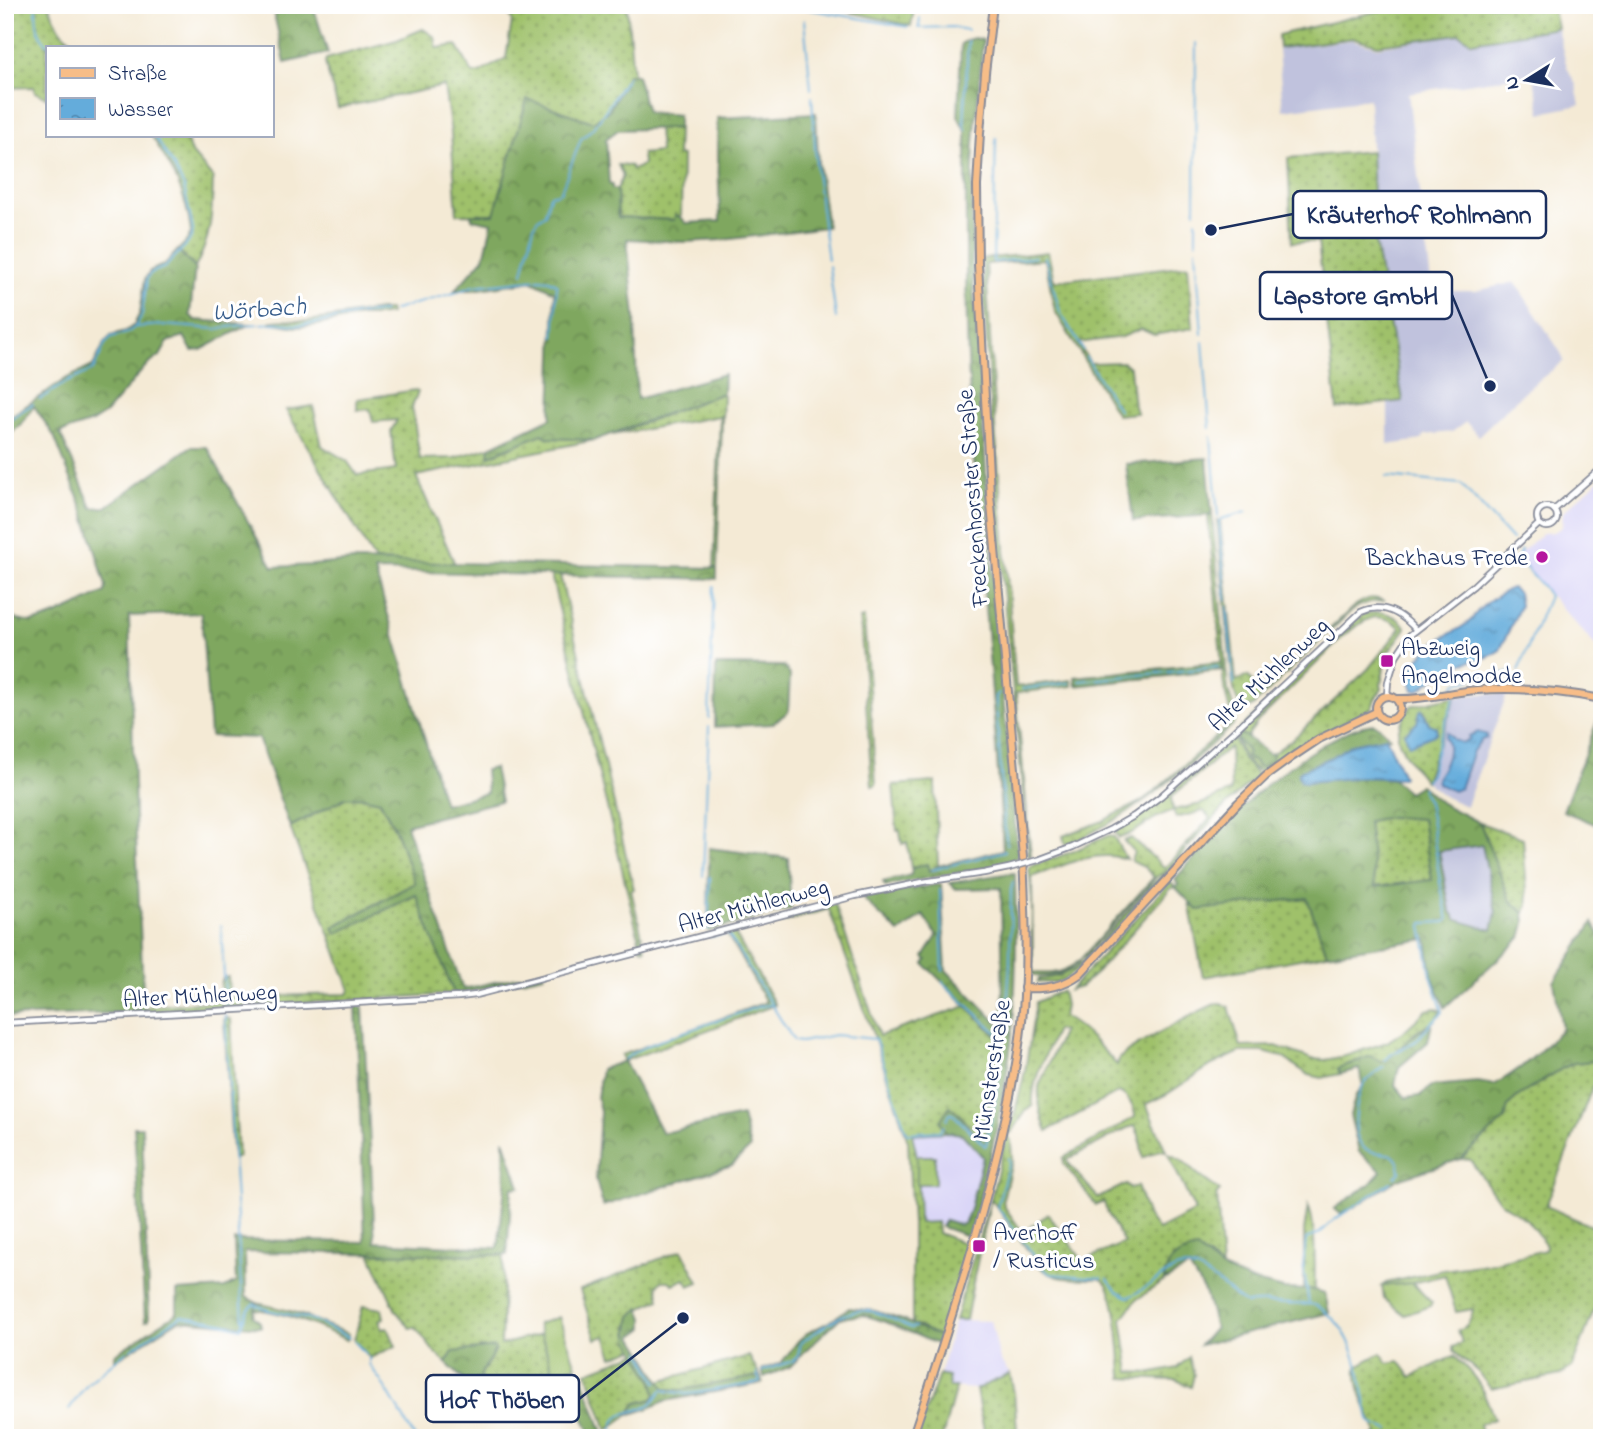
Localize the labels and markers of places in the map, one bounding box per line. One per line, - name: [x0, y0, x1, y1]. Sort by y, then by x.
- callout: Kräuterhof Rohlmann: [1293, 191, 1546, 238]
- callout: Lapstore GmbH: [1260, 272, 1452, 319]
- place label: Backhaus Frede: [1364, 542, 1528, 577]
- marker: Backhaus Frede: [1534, 549, 1550, 565]
- place label: Abzweig Angelmodde: [1401, 632, 1522, 695]
- marker: Abzweig Angelmodde: [1379, 653, 1395, 669]
- place label: Averhoff / Rusticus: [993, 1217, 1095, 1280]
- marker: Averhoff / Rusticus: [971, 1238, 987, 1254]
- callout: Hof Thöben: [426, 1375, 579, 1422]

